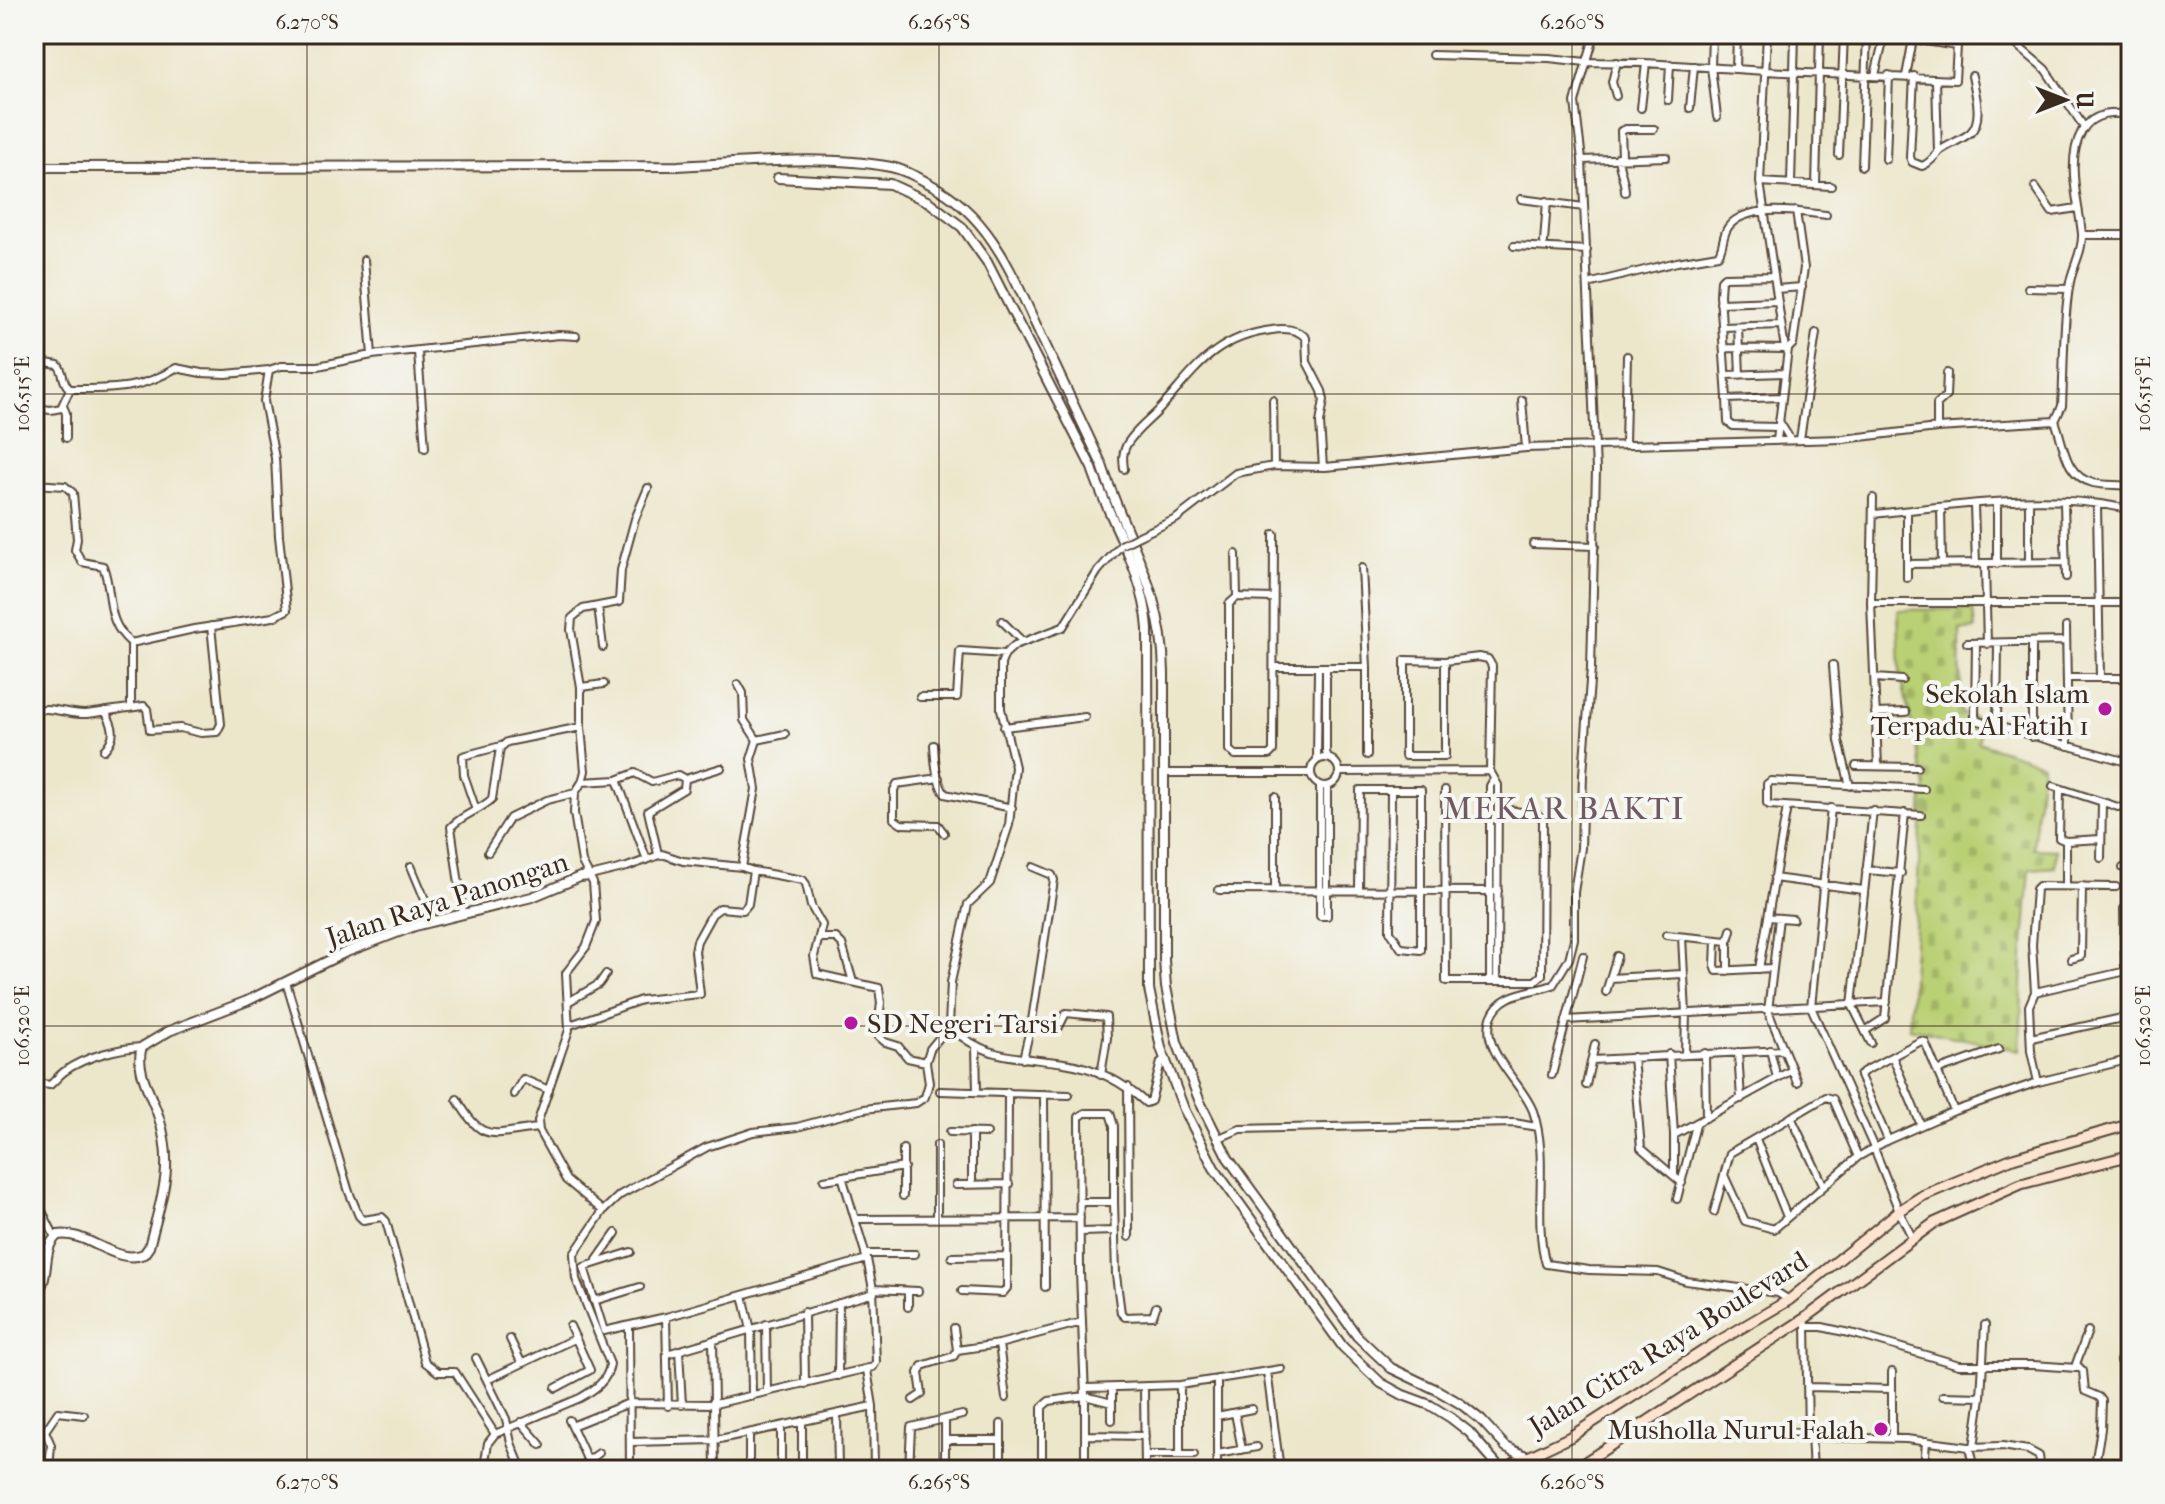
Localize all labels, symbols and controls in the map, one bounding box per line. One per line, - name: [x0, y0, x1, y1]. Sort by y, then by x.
- text: 6.270°S: [275, 11, 339, 34]
- text: 6.265°S: [908, 11, 970, 34]
- text: 6.260°S: [1540, 11, 1604, 34]
- north arrow: [2025, 60, 2105, 140]
- text: U: [2071, 90, 2097, 109]
- text: 106.515°E: [11, 356, 34, 432]
- text: 106.515°E: [2132, 356, 2155, 432]
- place label: Sekolah Islam Terpadu Al Fatih 1: [1871, 677, 2090, 742]
- marker: Sekolah Islam Terpadu Al Fatih 1: [2096, 700, 2114, 718]
- district label: MEKAR BAKTI: [1443, 790, 1685, 827]
- street label: Jalan Raya Panongan: [320, 845, 572, 955]
- text: 106.520°E: [11, 985, 34, 1067]
- text: 106.520°E: [2132, 985, 2155, 1067]
- place label: SD Negeri Tarsi: [867, 1007, 1058, 1040]
- marker: SD Negeri Tarsi: [842, 1014, 860, 1032]
- street label: Jalan Citra Raya Boulevard: [1521, 1243, 1815, 1444]
- place label: Musholla Nurul Falah: [1607, 1413, 1865, 1446]
- marker: Musholla Nurul Falah: [1872, 1420, 1890, 1438]
- text: 6.270°S: [275, 1471, 339, 1494]
- text: 6.265°S: [908, 1471, 970, 1494]
- text: 6.260°S: [1540, 1471, 1604, 1494]

